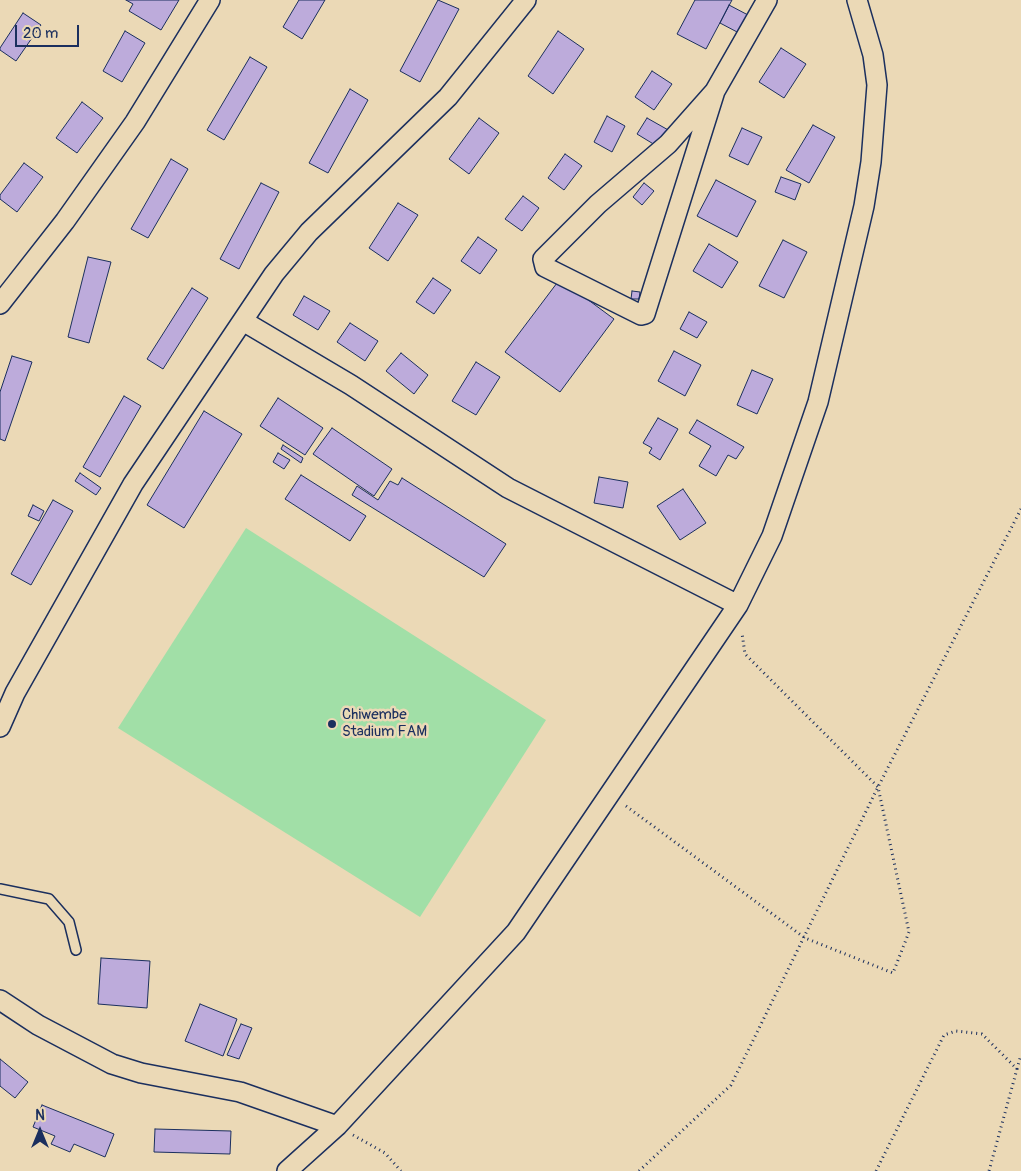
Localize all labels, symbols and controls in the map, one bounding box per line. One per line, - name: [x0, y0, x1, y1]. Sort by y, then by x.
- scale bar: [18, 15, 81, 47]
- text: 20 m: [23, 24, 58, 43]
- place label: Chiwembe Stadium FAM: [342, 706, 427, 741]
- marker: Chiwembe Stadium FAM: [326, 718, 338, 730]
- north arrow: [15, 1106, 65, 1156]
- text: N: [35, 1107, 45, 1124]

